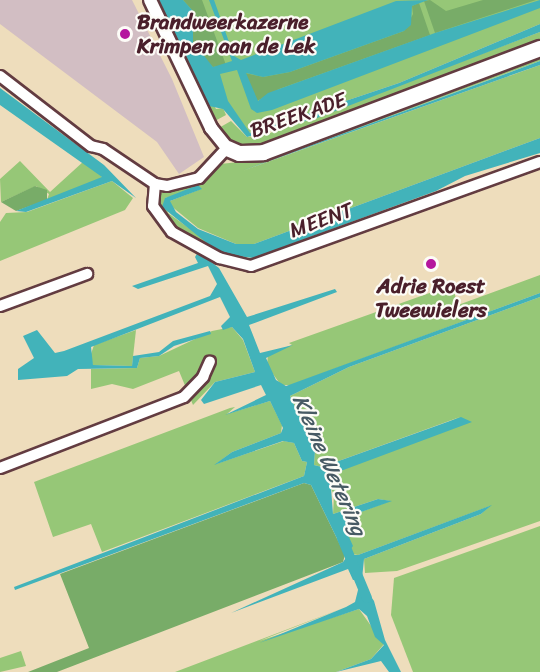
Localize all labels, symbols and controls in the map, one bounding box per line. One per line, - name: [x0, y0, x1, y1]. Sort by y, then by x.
- place label: Brandweerkazerne Krimpen aan de Lek: [137, 9, 316, 59]
- marker: Brandweerkazerne Krimpen aan de Lek: [118, 27, 132, 41]
- street label: BREEKADE: [247, 87, 349, 143]
- street label: MEENT: [286, 197, 356, 243]
- marker: Adrie Roest Tweewielers: [424, 257, 438, 271]
- place label: Adrie Roest Tweewielers: [375, 273, 487, 323]
- water label: Kleine Wetering: [287, 390, 373, 540]

